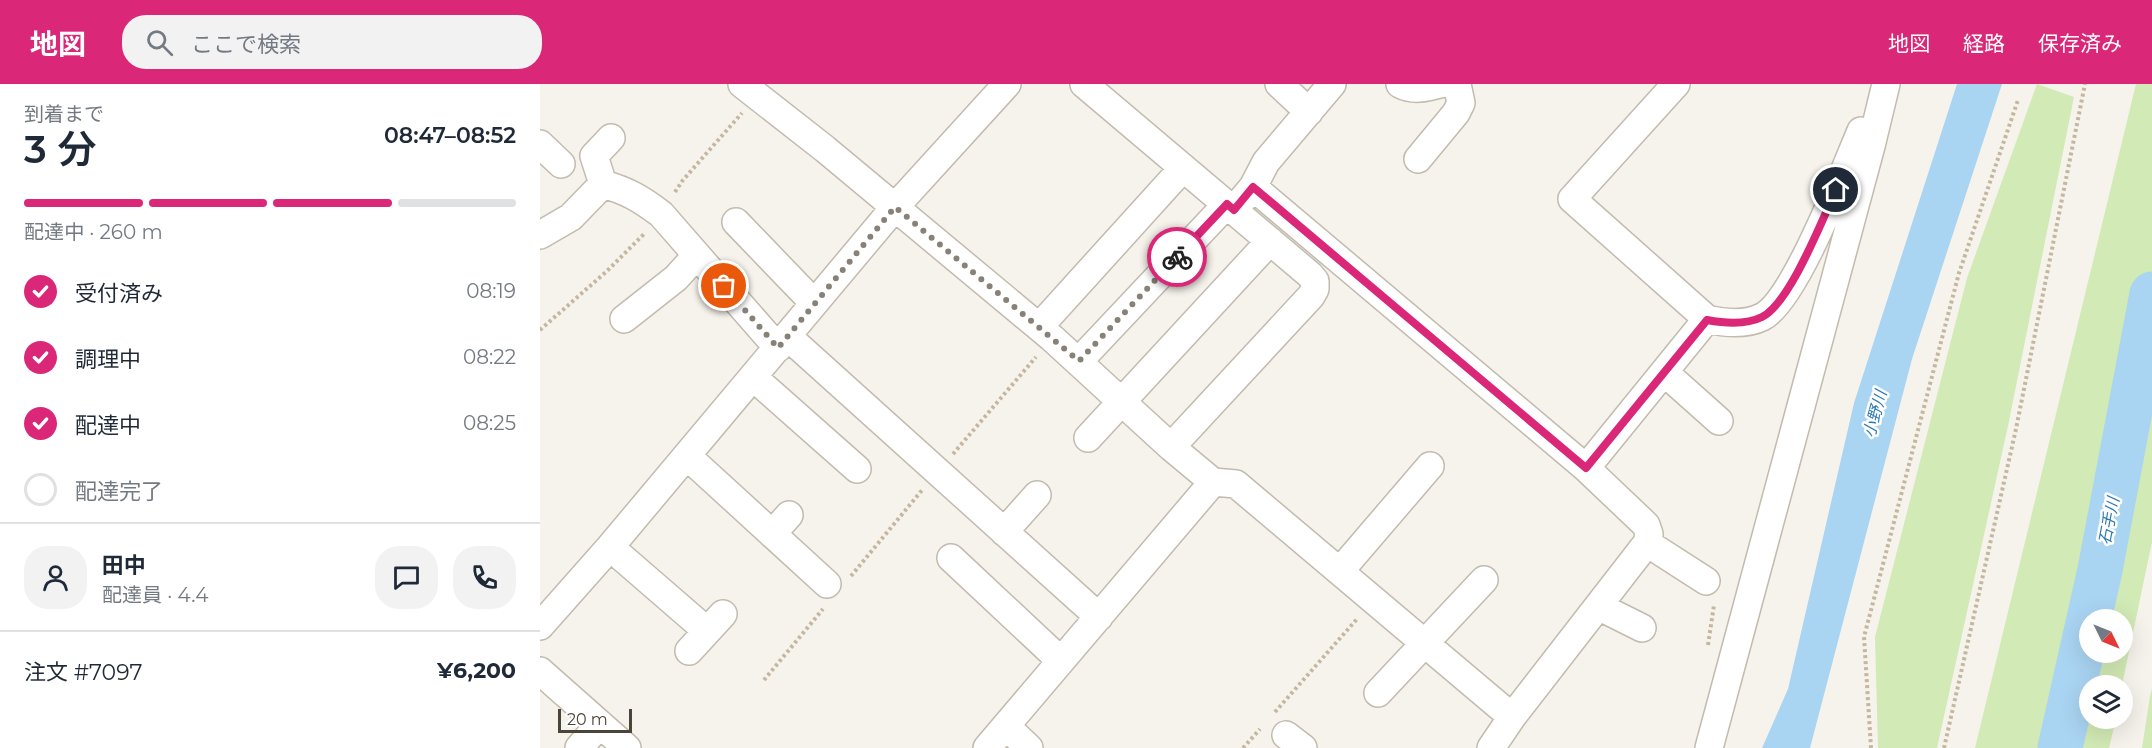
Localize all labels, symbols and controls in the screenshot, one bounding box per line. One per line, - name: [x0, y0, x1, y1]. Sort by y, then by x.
- search box: [122, 15, 542, 69]
- icon: search: [143, 26, 176, 59]
- text: 地図: [30, 27, 86, 61]
- text: ここで検索: [191, 31, 301, 58]
- text: 地図: [1888, 31, 1930, 56]
- text: 経路: [1963, 31, 2005, 56]
- text: 保存済み: [2038, 31, 2122, 56]
- text: 到着まで: [24, 102, 104, 126]
- text: 08:47–08:52: [384, 122, 516, 149]
- text: 3 分: [24, 125, 96, 173]
- pin: [1810, 164, 1861, 215]
- icon: home: [1819, 173, 1852, 206]
- text: 配達中 · 260 m: [24, 220, 163, 244]
- courier: [1147, 227, 1207, 287]
- icon: bike: [1161, 241, 1194, 274]
- pin: [698, 260, 749, 311]
- icon: bag: [707, 269, 740, 302]
- icon: check: [24, 275, 57, 308]
- text: 08:19: [466, 279, 516, 303]
- text: 受付済み: [75, 280, 163, 307]
- icon: check: [24, 341, 57, 374]
- text: 08:22: [463, 345, 516, 369]
- text: 調理中: [75, 346, 141, 373]
- water label: 小野川: [1860, 386, 1891, 440]
- icon: check: [24, 407, 57, 440]
- text: 08:25: [463, 411, 516, 435]
- text: 配達中: [75, 412, 141, 439]
- text: 配達完了: [75, 478, 163, 505]
- water label: 石手川: [2095, 494, 2123, 546]
- button: person: [24, 546, 87, 609]
- button: chat: [375, 546, 438, 609]
- button: phone: [453, 546, 516, 609]
- text: 田中: [102, 552, 146, 579]
- text: 配達員 · 4.4: [102, 583, 208, 607]
- north arrow: [2079, 609, 2133, 663]
- map controls: [2079, 609, 2133, 729]
- text: ¥6,200: [437, 657, 516, 684]
- text: 注文 #7097: [24, 659, 142, 686]
- button: layers: [2079, 675, 2133, 729]
- scale bar: [558, 706, 632, 734]
- text: 20 m: [567, 710, 608, 729]

